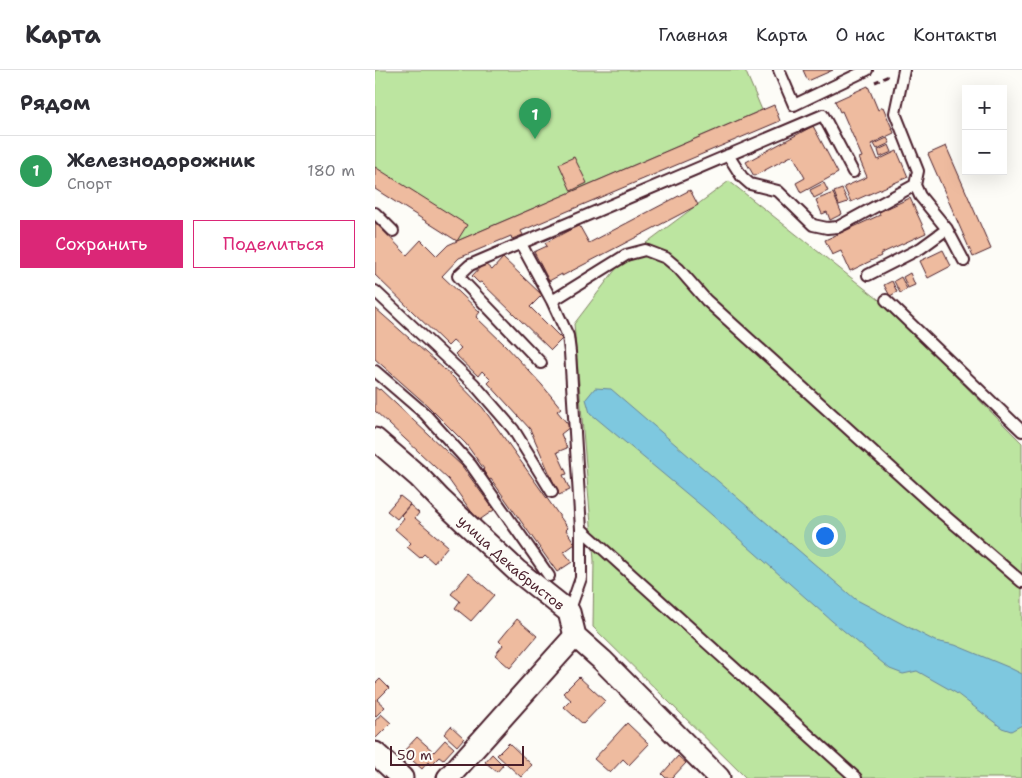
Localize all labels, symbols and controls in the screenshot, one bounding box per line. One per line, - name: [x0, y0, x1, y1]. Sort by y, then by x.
- text: Карта: [25, 19, 101, 51]
- text: Главная: [658, 23, 728, 47]
- text: Карта: [756, 23, 808, 47]
- text: О нас: [836, 23, 885, 47]
- text: Контакты: [913, 23, 997, 47]
- map controls: [962, 85, 1007, 175]
- button: +: [962, 85, 1007, 130]
- text: Рядом: [20, 89, 90, 117]
- pin: 1: [519, 98, 551, 139]
- button: −: [962, 130, 1007, 175]
- text: Железнодорожник: [67, 148, 255, 173]
- text: 1: [32, 160, 40, 181]
- text: 180 m: [307, 160, 355, 181]
- text: Спорт: [67, 173, 112, 194]
- button: Сохранить: [20, 220, 183, 268]
- button: Поделиться: [193, 220, 355, 268]
- street label: улица Декабристов: [454, 511, 568, 614]
- your location: [812, 523, 838, 549]
- scale bar: [390, 743, 524, 766]
- text: 50 m: [397, 746, 432, 764]

